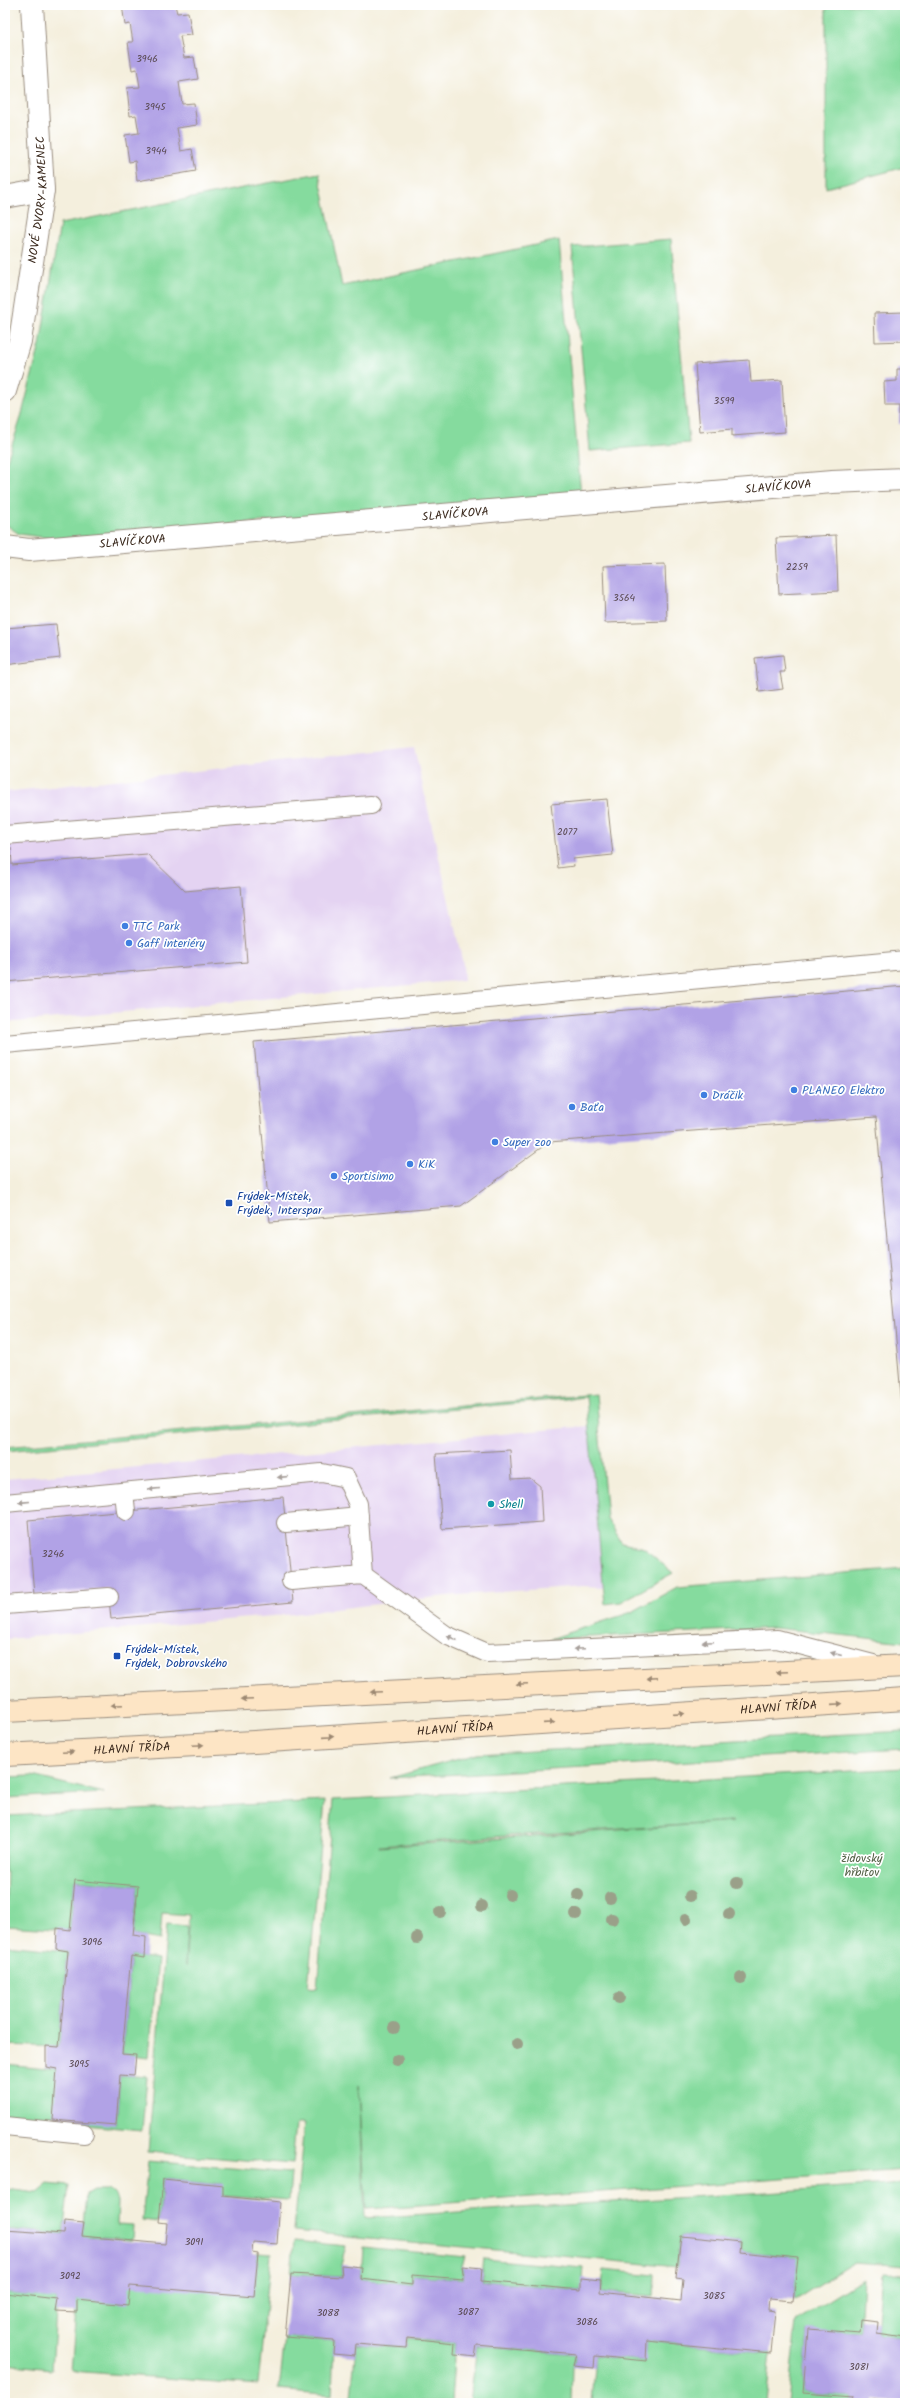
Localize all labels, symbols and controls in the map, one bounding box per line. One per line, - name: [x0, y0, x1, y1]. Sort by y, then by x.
- house number: 3946: [136, 51, 158, 67]
- house number: 3945: [144, 99, 166, 115]
- street label: NOVÉ DVORY-KAMENEC: [23, 135, 53, 265]
- house number: 3944: [145, 143, 167, 159]
- house number: 3599: [714, 393, 735, 409]
- street label: SLAVÍČKOVA: [744, 475, 812, 499]
- street label: SLAVÍČKOVA: [421, 502, 489, 527]
- street label: SLAVÍČKOVA: [98, 529, 167, 554]
- house number: 2259: [786, 559, 808, 575]
- house number: 3564: [613, 590, 636, 606]
- house number: 2077: [557, 824, 577, 840]
- place label: TTC Park: [133, 917, 180, 936]
- marker: TTC Park: [120, 921, 130, 931]
- place label: Gaff interiéry: [137, 934, 205, 953]
- marker: Gaff interiéry: [124, 938, 134, 948]
- place label: PLANEO Elektro: [802, 1081, 885, 1100]
- marker: PLANEO Elektro: [789, 1085, 799, 1095]
- place label: Dráčik: [712, 1086, 744, 1105]
- marker: Dráčik: [699, 1090, 709, 1100]
- place label: Baťa: [580, 1098, 604, 1117]
- marker: Baťa: [567, 1102, 577, 1112]
- place label: Super zoo: [503, 1133, 551, 1152]
- marker: Super zoo: [490, 1137, 500, 1147]
- place label: KiK: [418, 1155, 436, 1174]
- marker: KiK: [405, 1159, 415, 1169]
- place label: Sportisimo: [342, 1167, 394, 1186]
- marker: Sportisimo: [329, 1171, 339, 1181]
- place label: Frýdek-Místek, Frýdek, Interspar: [237, 1187, 323, 1220]
- marker: Frýdek-Místek, Frýdek, Interspar: [224, 1198, 234, 1208]
- one-way arrow: [277, 1473, 289, 1480]
- one-way arrow: [148, 1486, 160, 1492]
- place label: Shell: [499, 1495, 523, 1514]
- one-way arrow: [18, 1498, 30, 1505]
- marker: Shell: [486, 1499, 496, 1509]
- house number: 3246: [42, 1546, 64, 1562]
- one-way arrow: [446, 1635, 457, 1641]
- one-way arrow: [702, 1639, 714, 1646]
- place label: Frýdek-Místek, Frýdek, Dobrovského: [125, 1640, 227, 1673]
- one-way arrow: [573, 1645, 585, 1652]
- marker: Frýdek-Místek, Frýdek, Dobrovského: [112, 1651, 122, 1661]
- one-way arrow: [830, 1651, 842, 1657]
- one-way arrow: [776, 1669, 788, 1676]
- one-way arrow: [646, 1675, 658, 1682]
- one-way arrow: [516, 1681, 528, 1688]
- one-way arrow: [370, 1688, 382, 1695]
- one-way arrow: [241, 1695, 253, 1702]
- street label: HLAVNÍ TŘÍDA: [739, 1696, 818, 1720]
- one-way arrow: [831, 1700, 843, 1707]
- one-way arrow: [111, 1702, 123, 1709]
- one-way arrow: [673, 1711, 685, 1718]
- street label: HLAVNÍ TŘÍDA: [416, 1717, 494, 1741]
- one-way arrow: [543, 1719, 555, 1726]
- one-way arrow: [322, 1733, 334, 1740]
- street label: HLAVNÍ TŘÍDA: [93, 1737, 171, 1760]
- one-way arrow: [192, 1741, 204, 1748]
- one-way arrow: [62, 1748, 74, 1755]
- park label: židovský hřbitov: [842, 1849, 884, 1882]
- house number: 3096: [81, 1934, 103, 1950]
- house number: 3095: [69, 2056, 90, 2072]
- house number: 3091: [185, 2234, 203, 2250]
- house number: 3092: [59, 2268, 81, 2284]
- house number: 3085: [703, 2288, 726, 2304]
- house number: 3087: [457, 2304, 479, 2320]
- house number: 3088: [317, 2305, 340, 2321]
- house number: 3086: [576, 2314, 598, 2330]
- house number: 3081: [849, 2359, 869, 2375]

